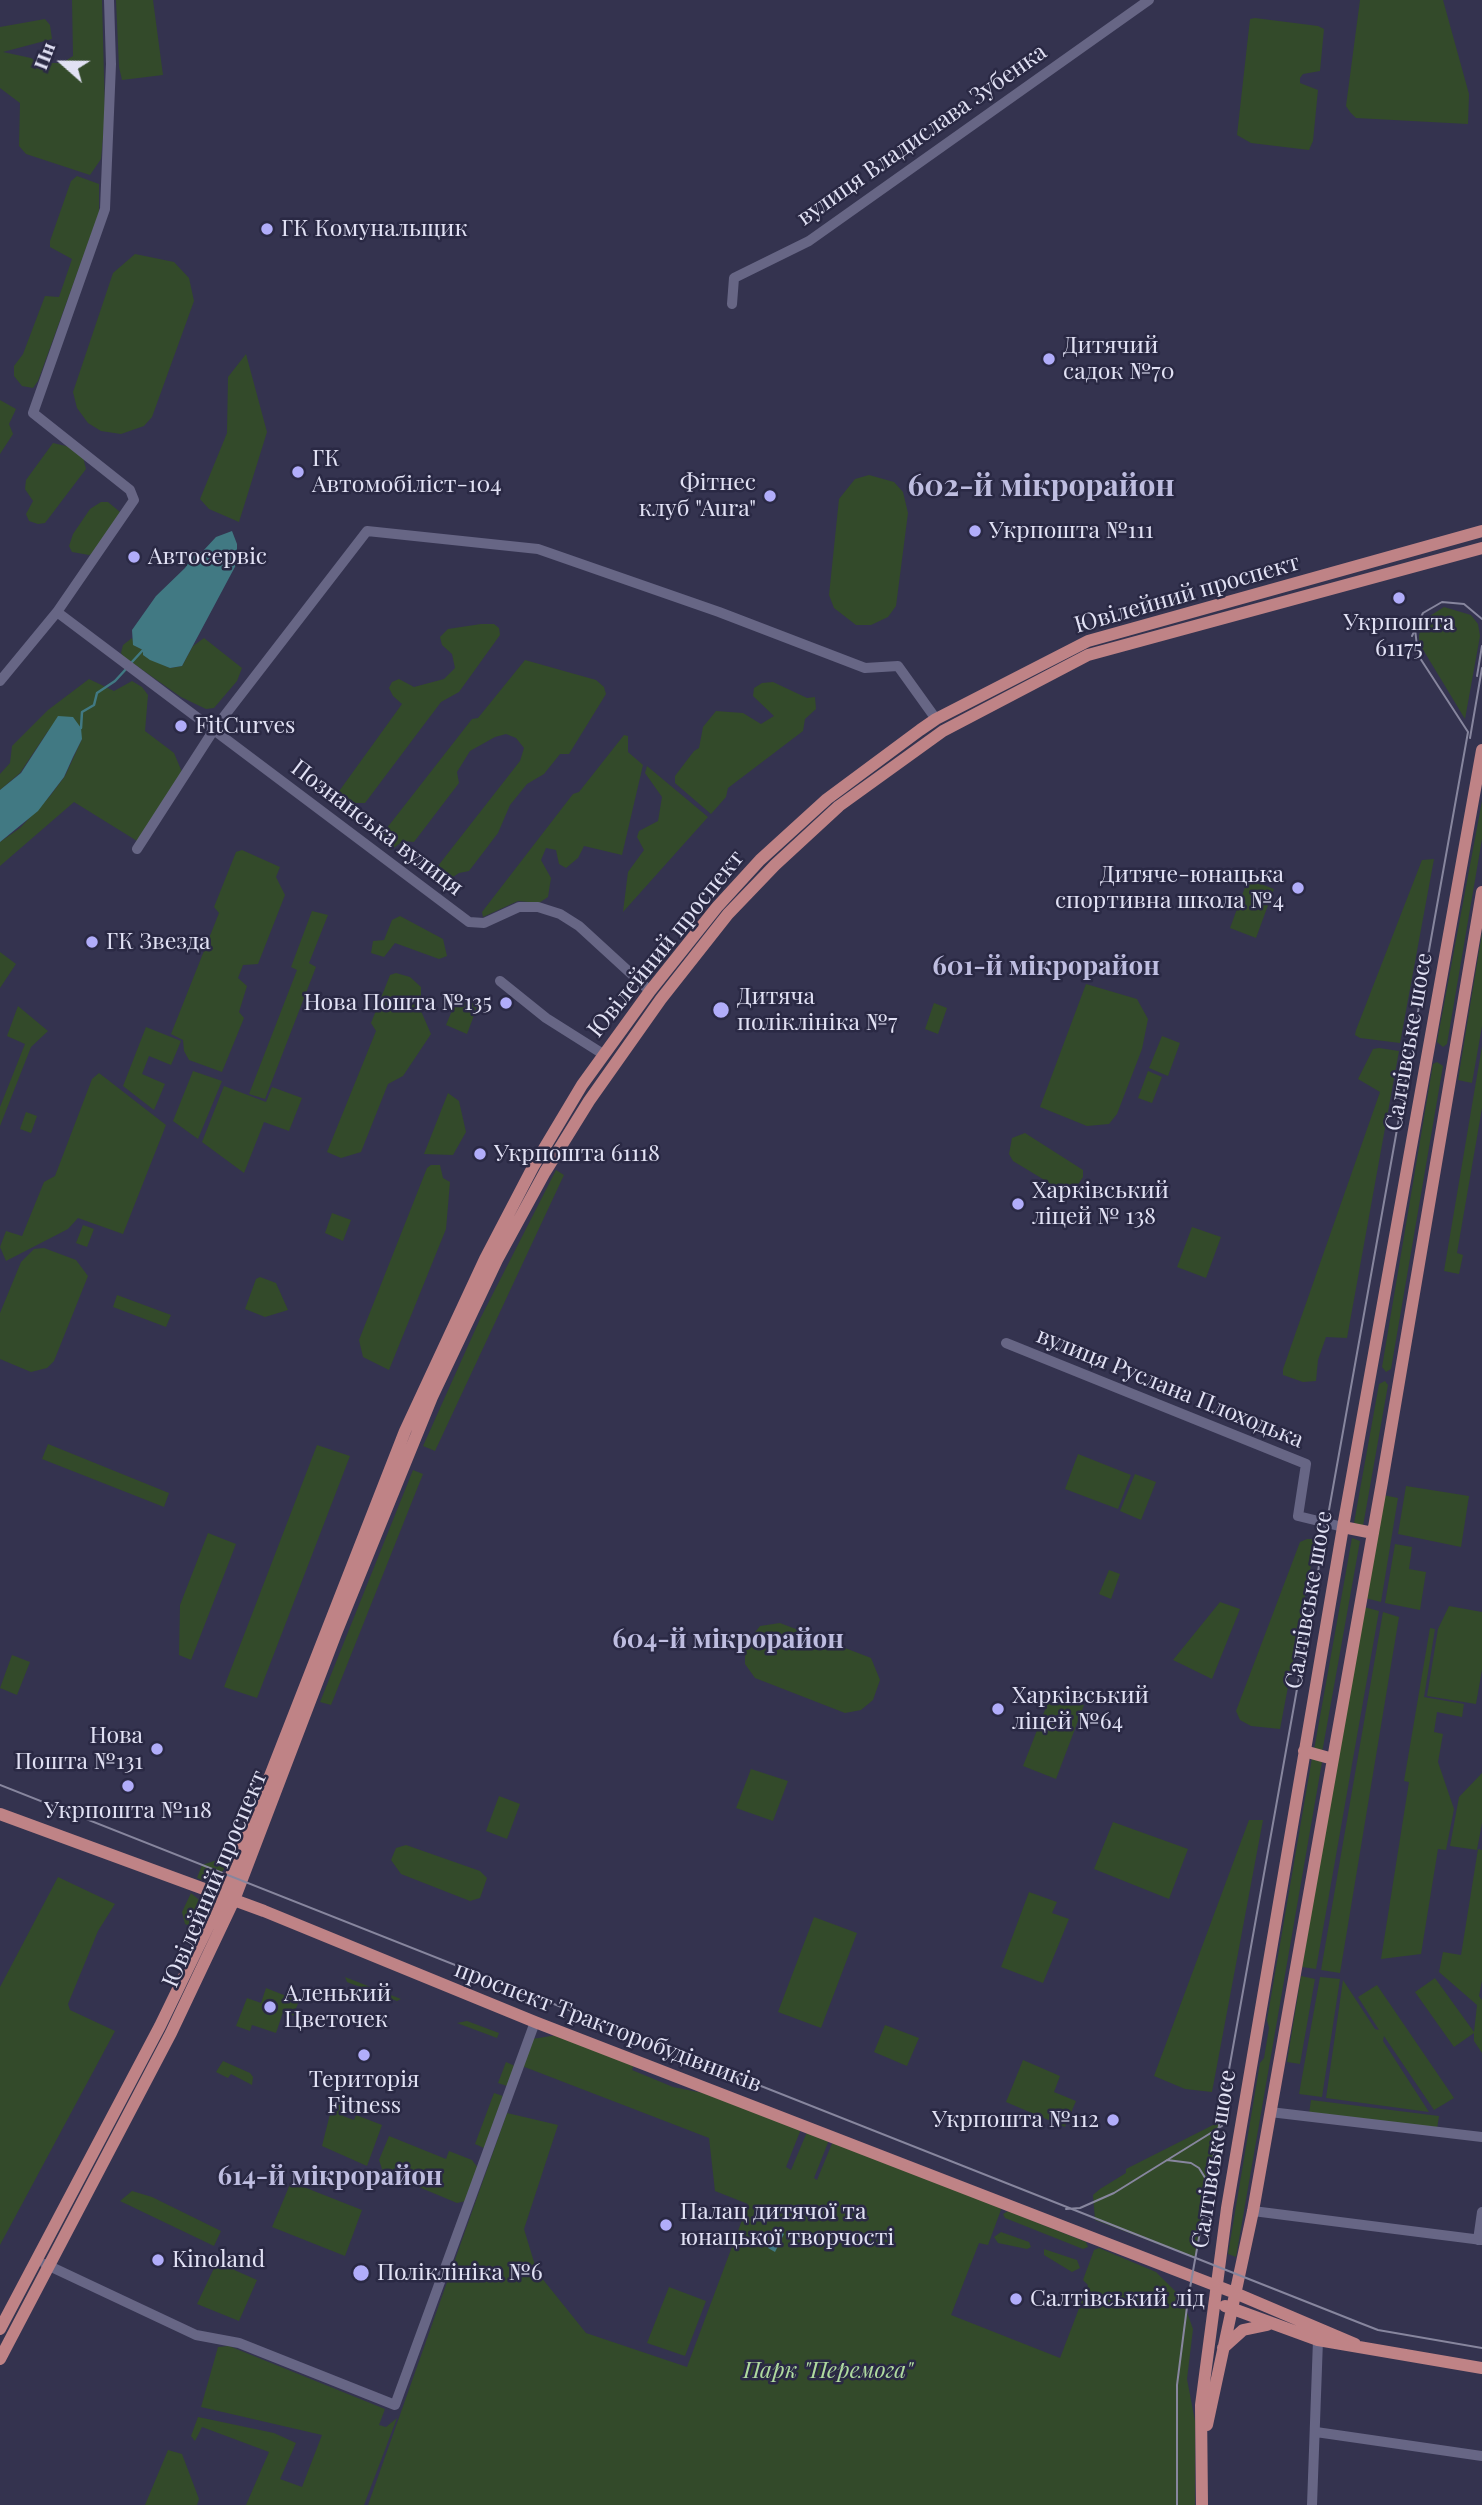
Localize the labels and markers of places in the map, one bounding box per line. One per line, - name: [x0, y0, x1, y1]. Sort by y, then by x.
- place label: ГК Комунальщик: [281, 215, 468, 243]
- marker: ГК Комунальщик: [259, 221, 275, 237]
- place label: Дитячий садок №70: [1063, 332, 1175, 386]
- marker: Дитячий садок №70: [1041, 351, 1057, 367]
- place label: ГК Автомобіліст-104: [312, 445, 502, 499]
- marker: ГК Автомобіліст-104: [290, 464, 306, 480]
- place label: Фітнес клуб "Aura": [639, 469, 756, 523]
- marker: Фітнес клуб "Aura": [762, 488, 778, 504]
- place label: Укрпошта №111: [989, 517, 1153, 545]
- marker: Укрпошта №111: [967, 523, 983, 539]
- place label: Автосервіс: [148, 543, 267, 571]
- marker: Автосервіс: [126, 549, 142, 565]
- marker: Укрпошта 61175: [1391, 590, 1407, 606]
- place label: Укрпошта 61175: [1344, 609, 1454, 663]
- place label: FitCurves: [195, 712, 295, 740]
- marker: FitCurves: [173, 718, 189, 734]
- place label: Дитяче-юнацька спортивна школа №4: [1055, 861, 1284, 915]
- marker: Дитяче-юнацька спортивна школа №4: [1290, 880, 1306, 896]
- place label: ГК Звезда: [106, 928, 211, 956]
- marker: ГК Звезда: [84, 934, 100, 950]
- place label: Дитяча поліклініка №7: [737, 983, 897, 1037]
- place label: Нова Пошта №135: [303, 989, 492, 1017]
- marker: Нова Пошта №135: [498, 995, 514, 1011]
- marker: Дитяча поліклініка №7: [711, 1000, 731, 1020]
- place label: Укрпошта 61118: [494, 1140, 660, 1168]
- marker: Укрпошта 61118: [472, 1146, 488, 1162]
- place label: Харківський ліцей № 138: [1032, 1177, 1169, 1231]
- marker: Харківський ліцей № 138: [1010, 1196, 1026, 1212]
- place label: Харківський ліцей №64: [1012, 1682, 1149, 1736]
- marker: Харківський ліцей №64: [990, 1701, 1006, 1717]
- place label: Нова Пошта №131: [15, 1722, 143, 1776]
- marker: Нова Пошта №131: [149, 1741, 165, 1757]
- marker: Укрпошта №118: [120, 1778, 136, 1794]
- place label: Укрпошта №118: [44, 1797, 212, 1825]
- place label: Аленький Цветочек: [284, 1980, 391, 2034]
- marker: Аленький Цветочек: [262, 1999, 278, 2015]
- marker: Територія Fitness: [356, 2047, 372, 2063]
- place label: Територія Fitness: [309, 2066, 419, 2120]
- place label: Укрпошта №112: [932, 2106, 1099, 2134]
- marker: Укрпошта №112: [1105, 2112, 1121, 2128]
- place label: Палац дитячої та юнацької творчості: [680, 2198, 894, 2252]
- marker: Палац дитячої та юнацької творчості: [658, 2217, 674, 2233]
- place label: Kinoland: [172, 2246, 265, 2274]
- marker: Kinoland: [150, 2252, 166, 2268]
- place label: Поліклініка №6: [377, 2259, 543, 2287]
- marker: Поліклініка №6: [351, 2263, 371, 2283]
- place label: Салтівський лід: [1030, 2285, 1205, 2313]
- marker: Салтівський лід: [1008, 2291, 1024, 2307]

